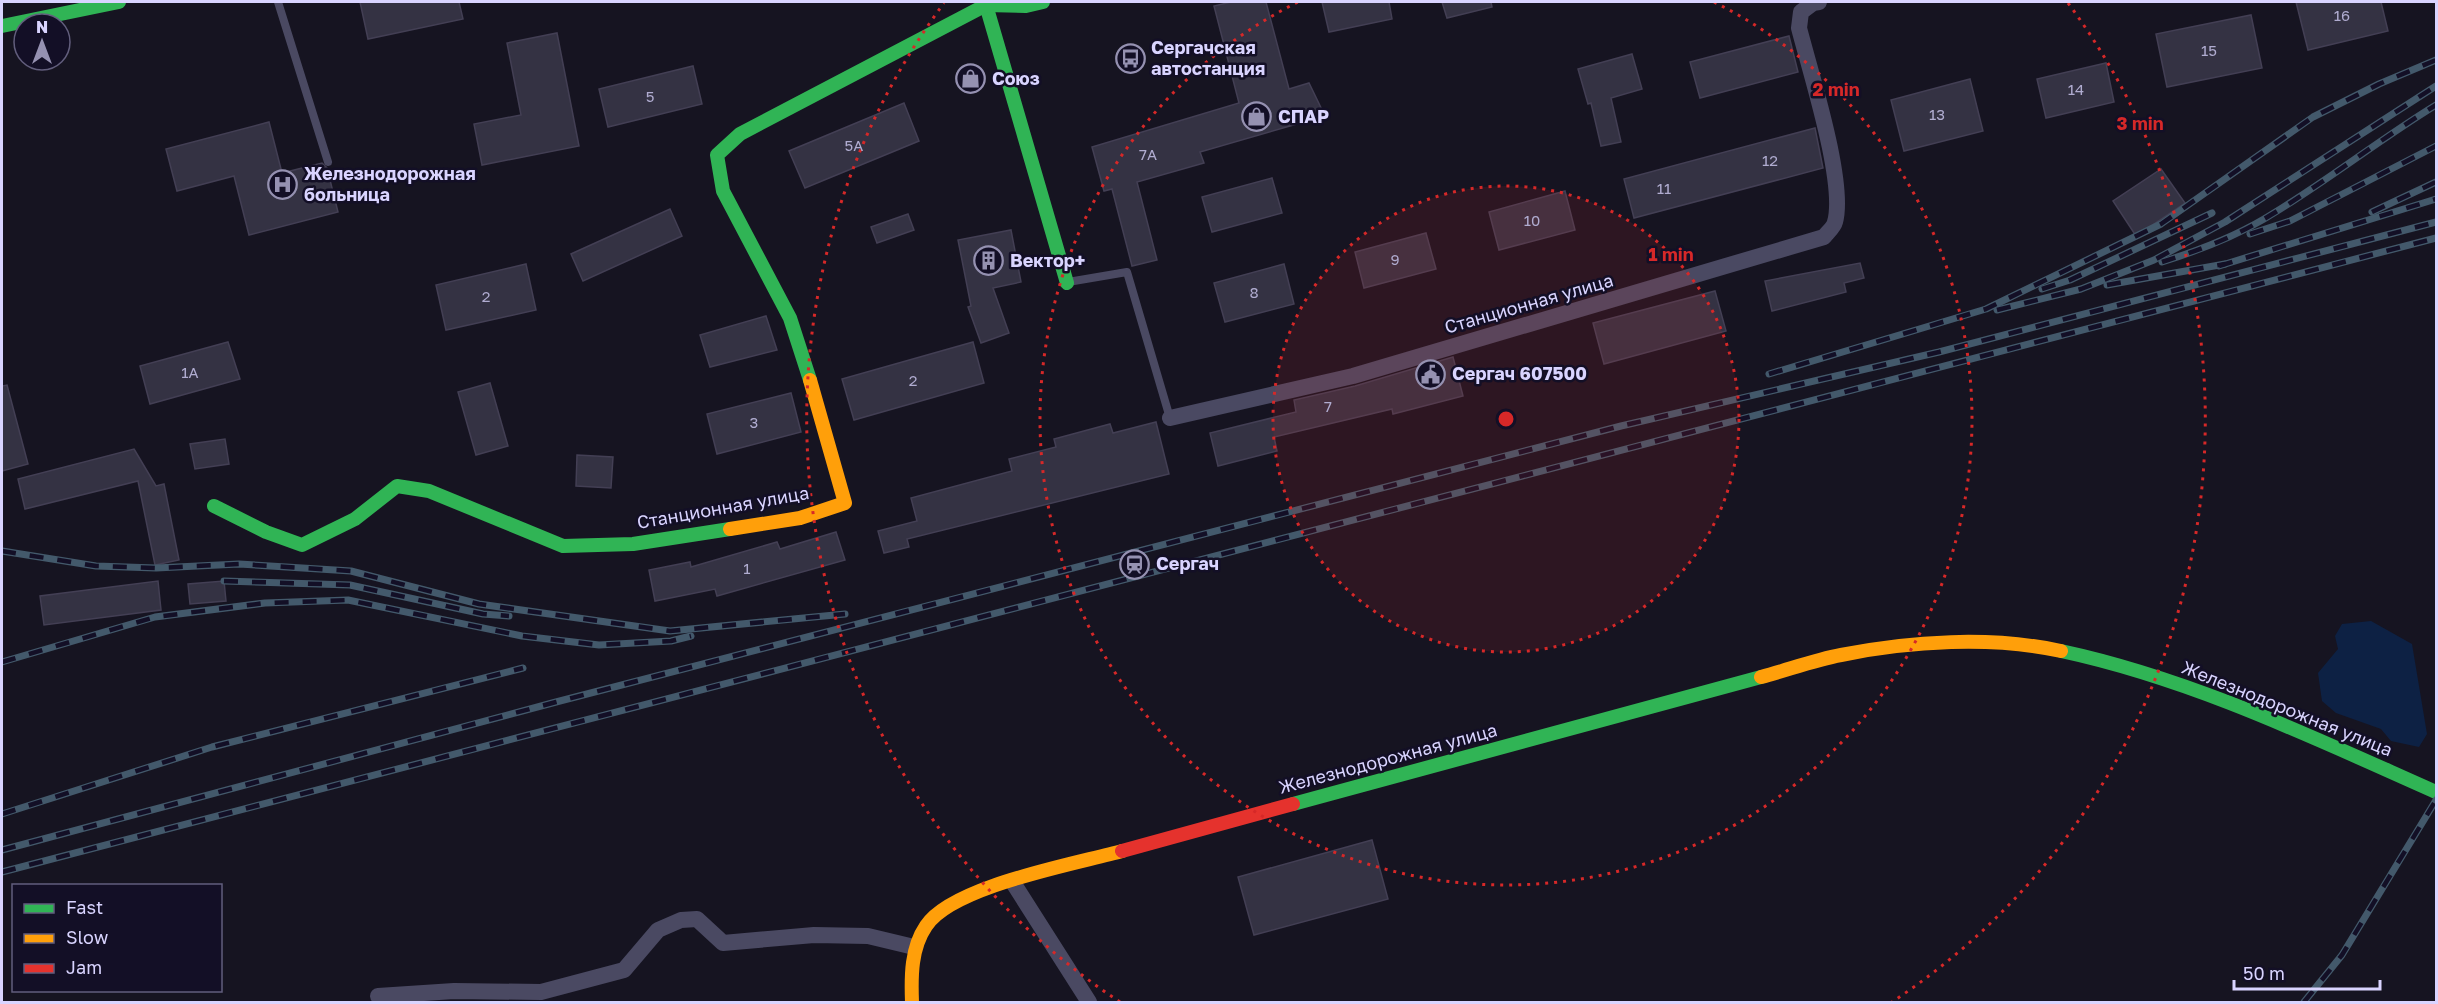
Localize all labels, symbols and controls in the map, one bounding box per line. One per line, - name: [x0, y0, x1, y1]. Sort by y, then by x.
- house number: 16: [2334, 6, 2350, 24]
- north arrow: [12, 12, 72, 72]
- text: N: [36, 17, 48, 37]
- place label: Сергачская автостанция: [1151, 36, 1265, 79]
- house number: 15: [2201, 41, 2217, 59]
- bus stop icon: Сергачская автостанция: [1114, 42, 1146, 74]
- shop icon: Союз: [955, 63, 987, 95]
- place label: Союз: [992, 67, 1040, 89]
- text: 2 min: [1812, 78, 1860, 100]
- house number: 14: [2068, 80, 2084, 98]
- house number: 5: [646, 87, 654, 105]
- shop icon: СПАР: [1241, 101, 1273, 133]
- place label: СПАР: [1278, 105, 1329, 127]
- house number: 13: [1929, 105, 1945, 123]
- text: 3 min: [2116, 112, 2164, 134]
- house number: 5А: [845, 136, 863, 154]
- house number: 7А: [1139, 145, 1157, 163]
- house number: 12: [1762, 151, 1778, 169]
- place label: Железнодорожная больница: [304, 162, 476, 205]
- hospital icon: Железнодорожная больница: [267, 168, 299, 200]
- house number: 11: [1657, 179, 1671, 197]
- house number: 10: [1524, 211, 1540, 229]
- text: 1 min: [1648, 243, 1694, 265]
- building icon: Вектор+: [973, 245, 1005, 277]
- place label: Вектор+: [1010, 249, 1085, 271]
- house number: 9: [1390, 250, 1400, 268]
- street label: Станционная улица: [1442, 268, 1616, 338]
- house number: 8: [1249, 283, 1259, 301]
- house number: 2: [482, 287, 490, 305]
- public building icon: Сергач 607500: [1415, 358, 1447, 390]
- place label: Сергач 607500: [1452, 362, 1587, 384]
- house number: 1А: [181, 363, 199, 381]
- house number: 2: [909, 371, 917, 389]
- house number: 7: [1324, 397, 1332, 415]
- centre of rings: [1496, 409, 1516, 429]
- house number: 3: [750, 413, 758, 431]
- street label: Станционная улица: [635, 481, 811, 533]
- station icon: Сергач: [1119, 548, 1151, 580]
- place label: Сергач: [1156, 552, 1219, 574]
- house number: 1: [743, 559, 751, 577]
- street label: Железнодорожная улица: [2179, 656, 2396, 760]
- street label: Железнодорожная улица: [1276, 718, 1499, 798]
- legend: [12, 884, 222, 992]
- text: Fast: [66, 896, 103, 918]
- text: Slow: [66, 926, 109, 948]
- scale bar: [2234, 953, 2380, 991]
- text: Jam: [66, 956, 102, 978]
- text: 50 m: [2243, 962, 2285, 984]

